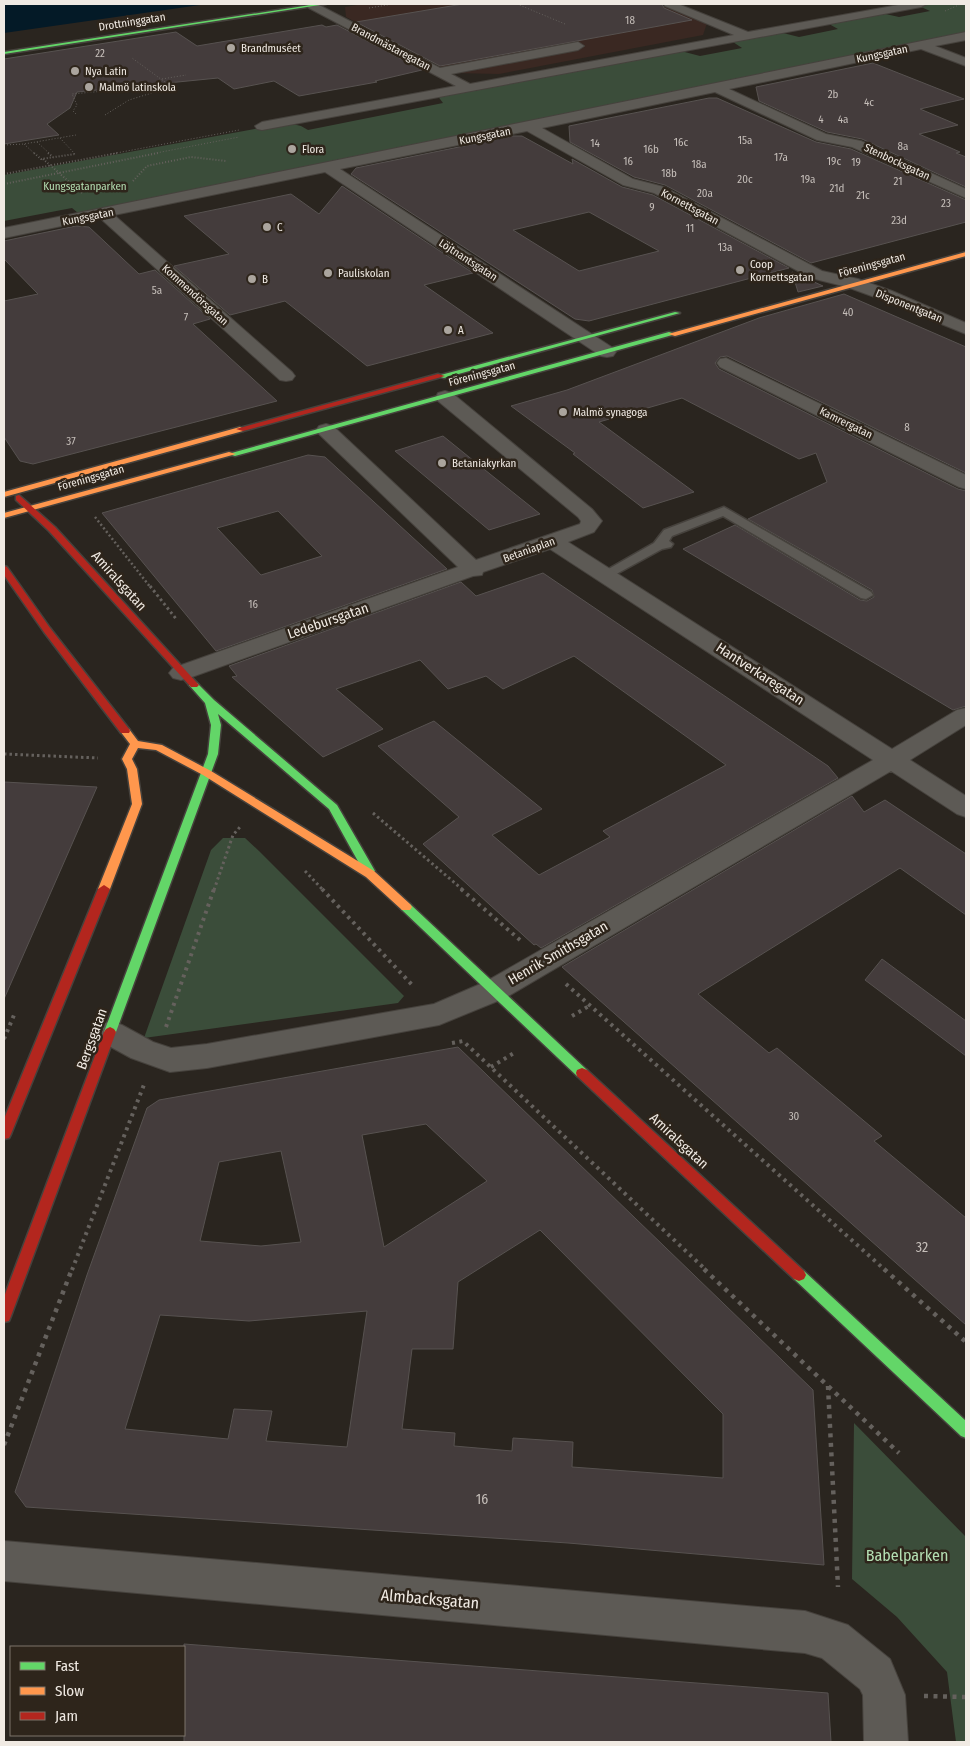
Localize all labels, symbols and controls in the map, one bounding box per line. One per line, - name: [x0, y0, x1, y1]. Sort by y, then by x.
- street label: Drottninggatan: [98, 10, 166, 34]
- house number: 18: [625, 14, 635, 27]
- street label: Brandmästaregatan: [349, 21, 433, 73]
- marker: Brandmuséet: [225, 42, 237, 54]
- place label: Brandmuséet: [241, 42, 301, 55]
- street label: Kungsgatan: [855, 42, 909, 66]
- house number: 22: [95, 47, 105, 60]
- marker: Nya Latin: [69, 65, 81, 77]
- place label: Nya Latin: [85, 65, 127, 78]
- marker: Malmö latinskola: [83, 81, 95, 93]
- place label: Malmö latinskola: [99, 81, 176, 94]
- house number: 2b: [828, 88, 838, 101]
- house number: 4c: [864, 96, 874, 109]
- house number: 4: [818, 113, 824, 126]
- house number: 4a: [838, 113, 848, 126]
- street label: Kungsgatan: [458, 125, 512, 147]
- house number: 15a: [738, 134, 752, 147]
- house number: 16c: [674, 136, 689, 149]
- house number: 14: [590, 137, 600, 150]
- house number: 8a: [898, 140, 908, 153]
- street label: Stenbocksgatan: [862, 141, 932, 183]
- marker: Flora: [286, 143, 298, 155]
- place label: Flora: [302, 143, 324, 156]
- house number: 16b: [643, 143, 659, 156]
- house number: 17a: [774, 151, 788, 164]
- house number: 16: [623, 155, 633, 168]
- house number: 19c: [827, 155, 841, 168]
- house number: 19: [851, 156, 861, 169]
- house number: 18a: [691, 158, 707, 171]
- house number: 18b: [661, 167, 677, 180]
- house number: 20c: [737, 173, 753, 186]
- house number: 19a: [801, 173, 815, 186]
- house number: 21: [894, 175, 902, 188]
- park label: Kungsgatanparken: [43, 180, 127, 193]
- house number: 21d: [830, 182, 844, 195]
- street label: Kornettsgatan: [659, 186, 721, 228]
- house number: 20a: [697, 187, 713, 200]
- house number: 21c: [856, 189, 870, 202]
- house number: 23: [941, 197, 951, 210]
- house number: 9: [649, 201, 655, 214]
- street label: Kungsgatan: [61, 206, 115, 228]
- house number: 23d: [891, 214, 907, 227]
- marker: C: [261, 221, 273, 233]
- place label: C: [277, 221, 283, 234]
- house number: 11: [686, 222, 694, 235]
- street label: Löjtnantsgatan: [436, 236, 500, 284]
- house number: 13a: [718, 241, 732, 254]
- street label: Föreningsgatan: [837, 250, 907, 280]
- place label: Coop Kornettsgatan: [750, 258, 813, 284]
- street label: Kommendörsgatan: [159, 262, 231, 328]
- marker: Coop Kornettsgatan: [734, 264, 746, 276]
- marker: Pauliskolan: [322, 267, 334, 279]
- place label: Pauliskolan: [338, 267, 390, 280]
- marker: B: [246, 273, 258, 285]
- place label: B: [262, 273, 268, 286]
- house number: 5a: [152, 284, 162, 297]
- street label: Disponentgatan: [874, 287, 944, 325]
- house number: 40: [842, 306, 854, 319]
- house number: 7: [184, 311, 189, 324]
- marker: A: [442, 324, 454, 336]
- place label: A: [458, 324, 464, 337]
- street label: Föreningsgatan: [447, 359, 517, 389]
- street label: Kamrergatan: [817, 405, 875, 441]
- marker: Malmö synagoga: [557, 406, 569, 418]
- place label: Malmö synagoga: [573, 406, 648, 419]
- house number: 8: [904, 421, 910, 434]
- house number: 37: [66, 435, 76, 448]
- marker: Betaniakyrkan: [436, 457, 448, 469]
- place label: Betaniakyrkan: [452, 457, 516, 470]
- street label: Föreningsgatan: [56, 462, 126, 494]
- street label: Betaniaplan: [501, 535, 557, 565]
- street label: Amiralsgatan: [88, 548, 150, 614]
- house number: 16: [248, 598, 258, 611]
- street label: Ledebursgatan: [285, 599, 371, 643]
- street label: Hantverkaregatan: [713, 639, 807, 709]
- street label: Henrik Smithsgatan: [505, 918, 611, 988]
- street label: Bergsgatan: [73, 1006, 111, 1072]
- street label: Amiralsgatan: [646, 1109, 712, 1173]
- house number: 30: [789, 1110, 800, 1123]
- house number: 32: [916, 1239, 928, 1256]
- house number: 16: [476, 1491, 488, 1508]
- park label: Babelparken: [866, 1546, 948, 1565]
- street label: Almbacksgatan: [380, 1585, 480, 1613]
- legend: [10, 1646, 185, 1736]
- text: Fast: [55, 1657, 79, 1675]
- text: Slow: [55, 1682, 84, 1700]
- text: Jam: [55, 1707, 78, 1725]

